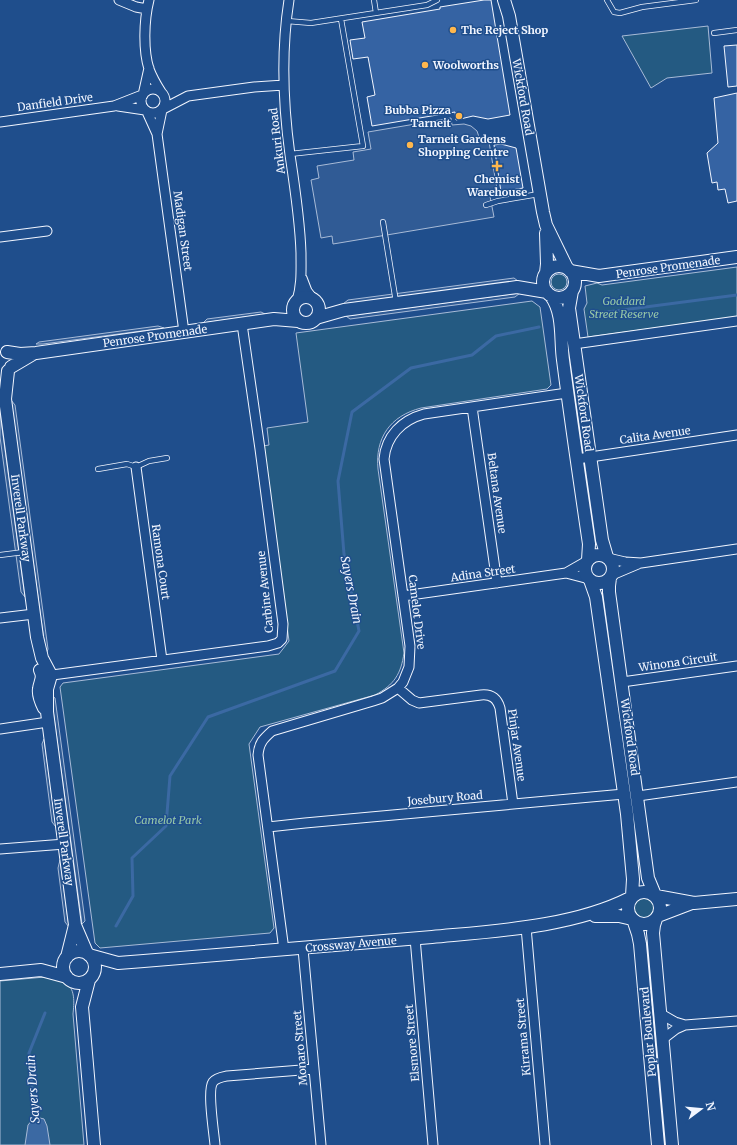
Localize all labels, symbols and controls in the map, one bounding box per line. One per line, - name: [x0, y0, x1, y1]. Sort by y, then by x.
- place label: The Reject Shop: [461, 23, 548, 37]
- marker: The Reject Shop: [448, 25, 458, 35]
- street label: Wickford Road: [509, 56, 537, 137]
- place label: Woolworths: [432, 58, 499, 72]
- marker: Woolworths: [420, 60, 430, 70]
- street label: Danfield Drive: [16, 90, 94, 114]
- place label: Bubba Pizza Tarneit: [385, 103, 452, 130]
- street label: Ankuri Road: [266, 107, 288, 176]
- marker: Bubba Pizza Tarneit: [454, 111, 464, 121]
- place label: Tarneit Gardens Shopping Centre: [418, 132, 509, 159]
- marker: Tarneit Gardens Shopping Centre: [405, 140, 415, 150]
- marker: Chemist Warehouse: [492, 161, 502, 171]
- place label: Chemist Warehouse: [466, 172, 527, 199]
- street label: Madigan Street: [170, 190, 196, 273]
- street label: Penrose Promenade: [615, 253, 721, 281]
- park label: Goddard Street Reserve: [589, 294, 659, 321]
- street label: Penrose Promenade: [102, 322, 208, 350]
- street label: Wickford Road: [572, 373, 596, 453]
- street label: Calita Avenue: [619, 423, 692, 447]
- street label: Beltana Avenue: [484, 452, 510, 534]
- street label: Inverell Parkway: [8, 473, 34, 563]
- street label: Ramona Court: [149, 523, 173, 601]
- street label: Carbine Avenue: [254, 550, 276, 634]
- water label: Sayers Drain: [338, 555, 365, 625]
- street label: Adina Street: [449, 561, 517, 585]
- street label: Camelot Drive: [405, 574, 429, 650]
- street label: Winona Circuit: [637, 649, 719, 675]
- street label: Wickford Road: [618, 697, 642, 777]
- street label: Pinjar Avenue: [505, 708, 529, 782]
- street label: Josebury Road: [406, 788, 484, 808]
- street label: Inverell Parkway: [51, 797, 77, 887]
- park label: Camelot Park: [134, 813, 202, 827]
- street label: Crossway Avenue: [305, 933, 397, 955]
- street label: Poplar Boulevard: [637, 986, 659, 1078]
- street label: Kirrama Street: [513, 997, 533, 1077]
- street label: Elsmore Street: [402, 1003, 422, 1082]
- street label: Monaro Street: [290, 1009, 310, 1086]
- water label: Sayers Drain: [23, 1054, 42, 1124]
- north arrow: [681, 1089, 721, 1129]
- text: N: [703, 1100, 719, 1113]

